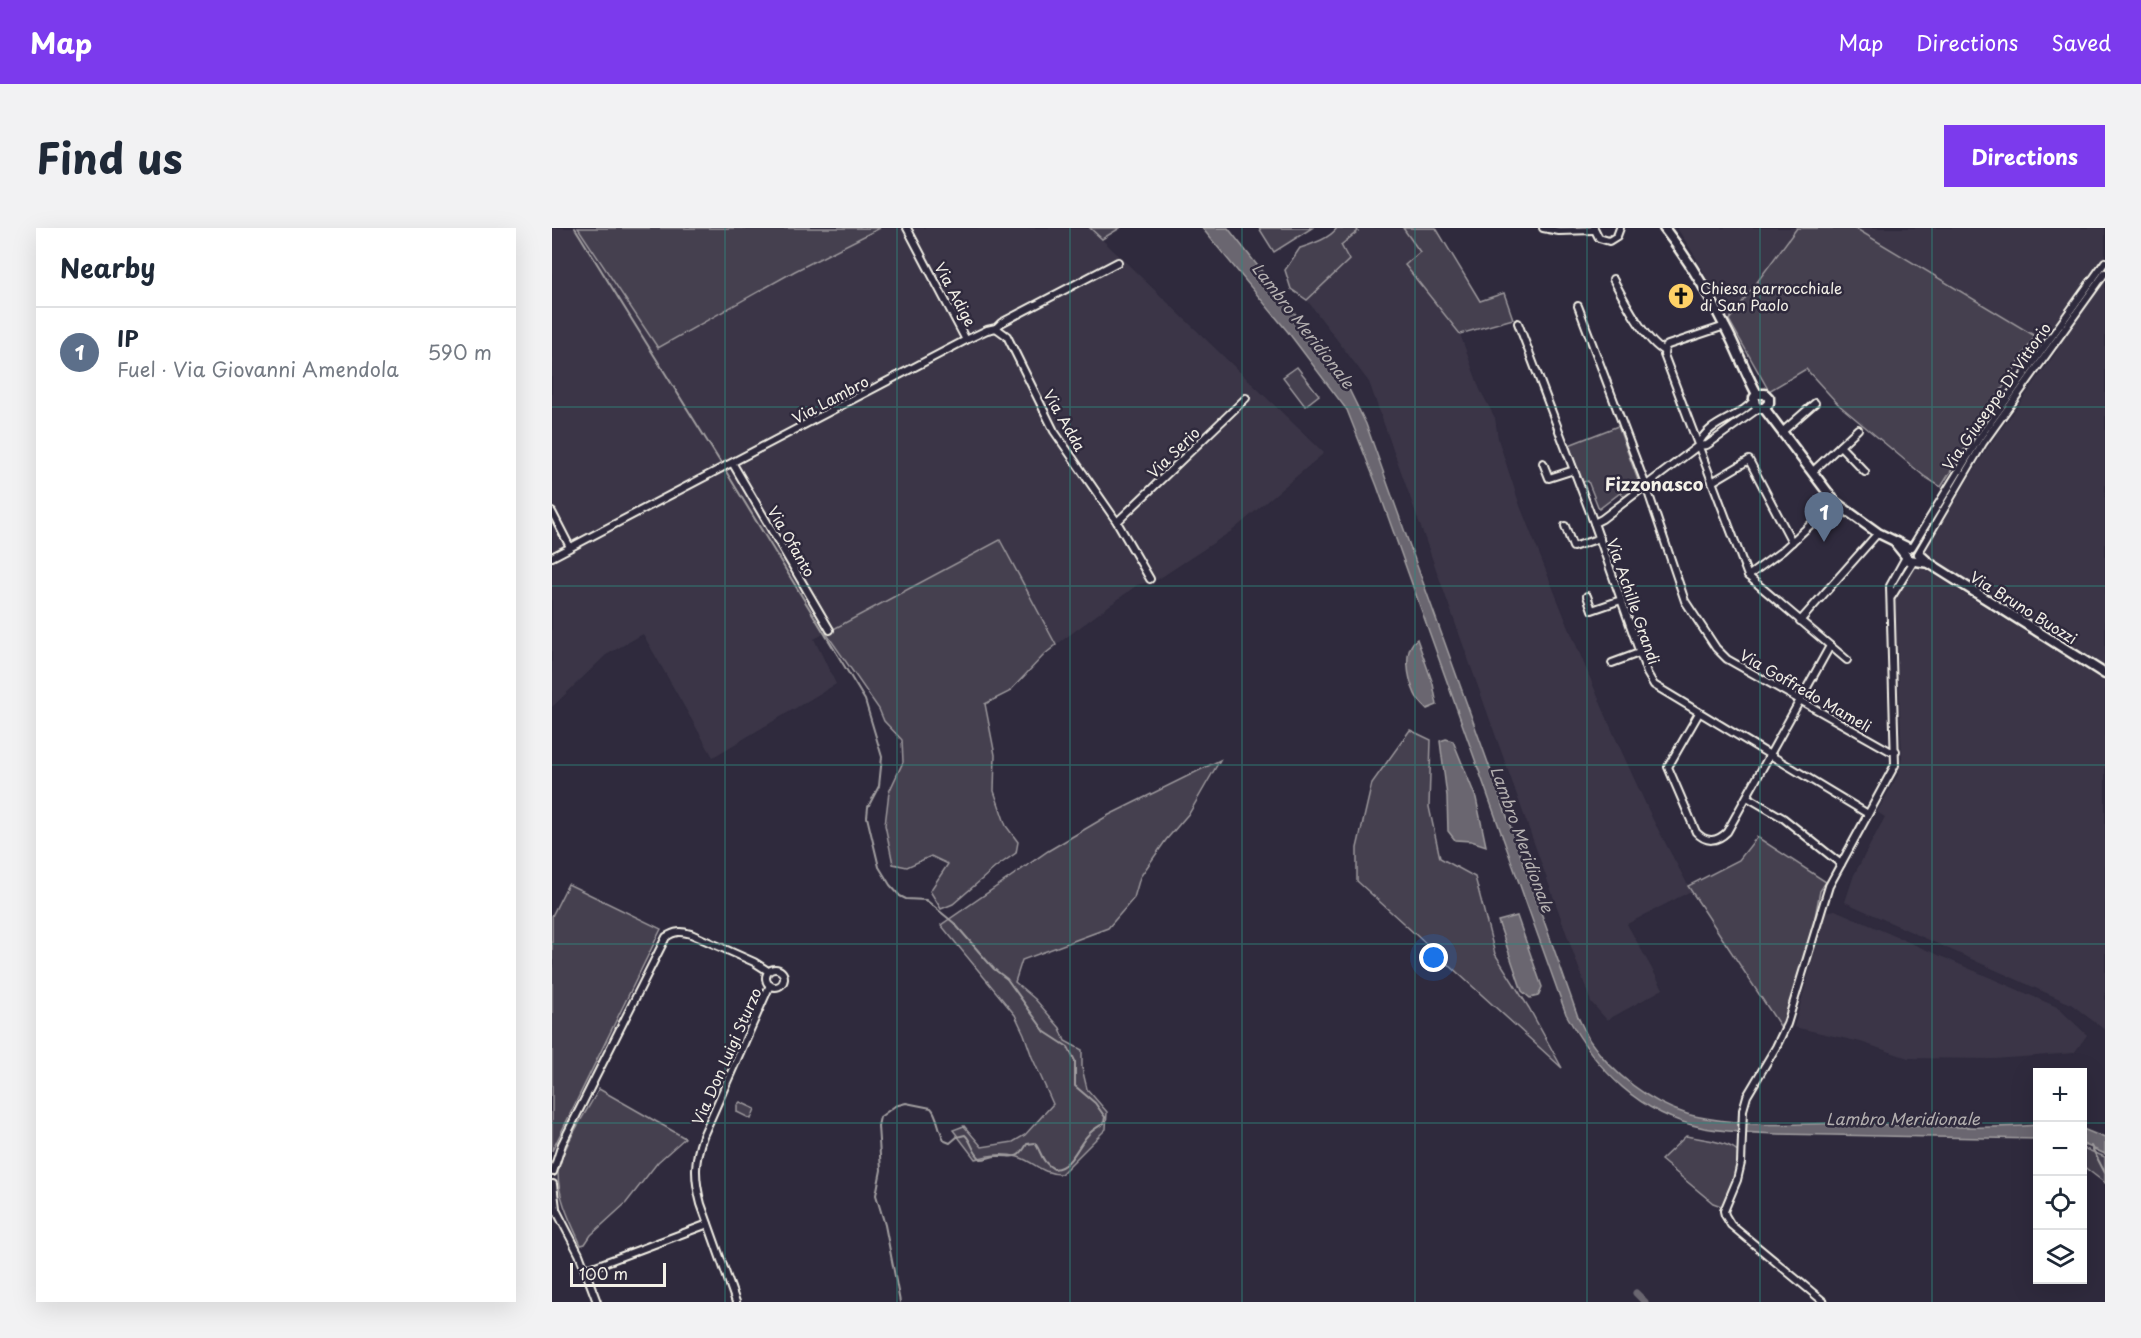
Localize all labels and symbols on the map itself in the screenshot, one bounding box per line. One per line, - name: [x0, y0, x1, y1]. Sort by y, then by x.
- water label: Lambro Meridionale: [1247, 257, 1361, 394]
- street label: Via Adige: [929, 258, 983, 330]
- place label: Chiesa parrocchiale di San Paolo: [1700, 276, 1843, 316]
- church icon: Chiesa parrocchiale di San Paolo: [1666, 281, 1696, 311]
- street label: Via Giuseppe Di Vittorio: [1936, 317, 2056, 475]
- street label: Via Lambro: [788, 369, 872, 429]
- street label: Via Adda: [1038, 385, 1092, 455]
- street label: Via Serio: [1141, 421, 1205, 483]
- district label: Fizzonasco: [1605, 470, 1704, 497]
- pin: 1: [1804, 492, 1844, 542]
- street label: Via Ofanto: [762, 501, 822, 581]
- street label: Via Achille Grandi: [1602, 535, 1666, 667]
- street label: Via Bruno Buozzi: [1966, 565, 2082, 649]
- street label: Via Goffredo Mameli: [1736, 643, 1876, 737]
- water label: Lambro Meridionale: [1485, 763, 1561, 916]
- your location: [1419, 943, 1448, 972]
- street label: Via Don Luigi Sturzo: [685, 984, 767, 1128]
- water label: Lambro Meridionale: [1826, 1106, 1981, 1130]
- scale bar: [570, 1260, 666, 1288]

